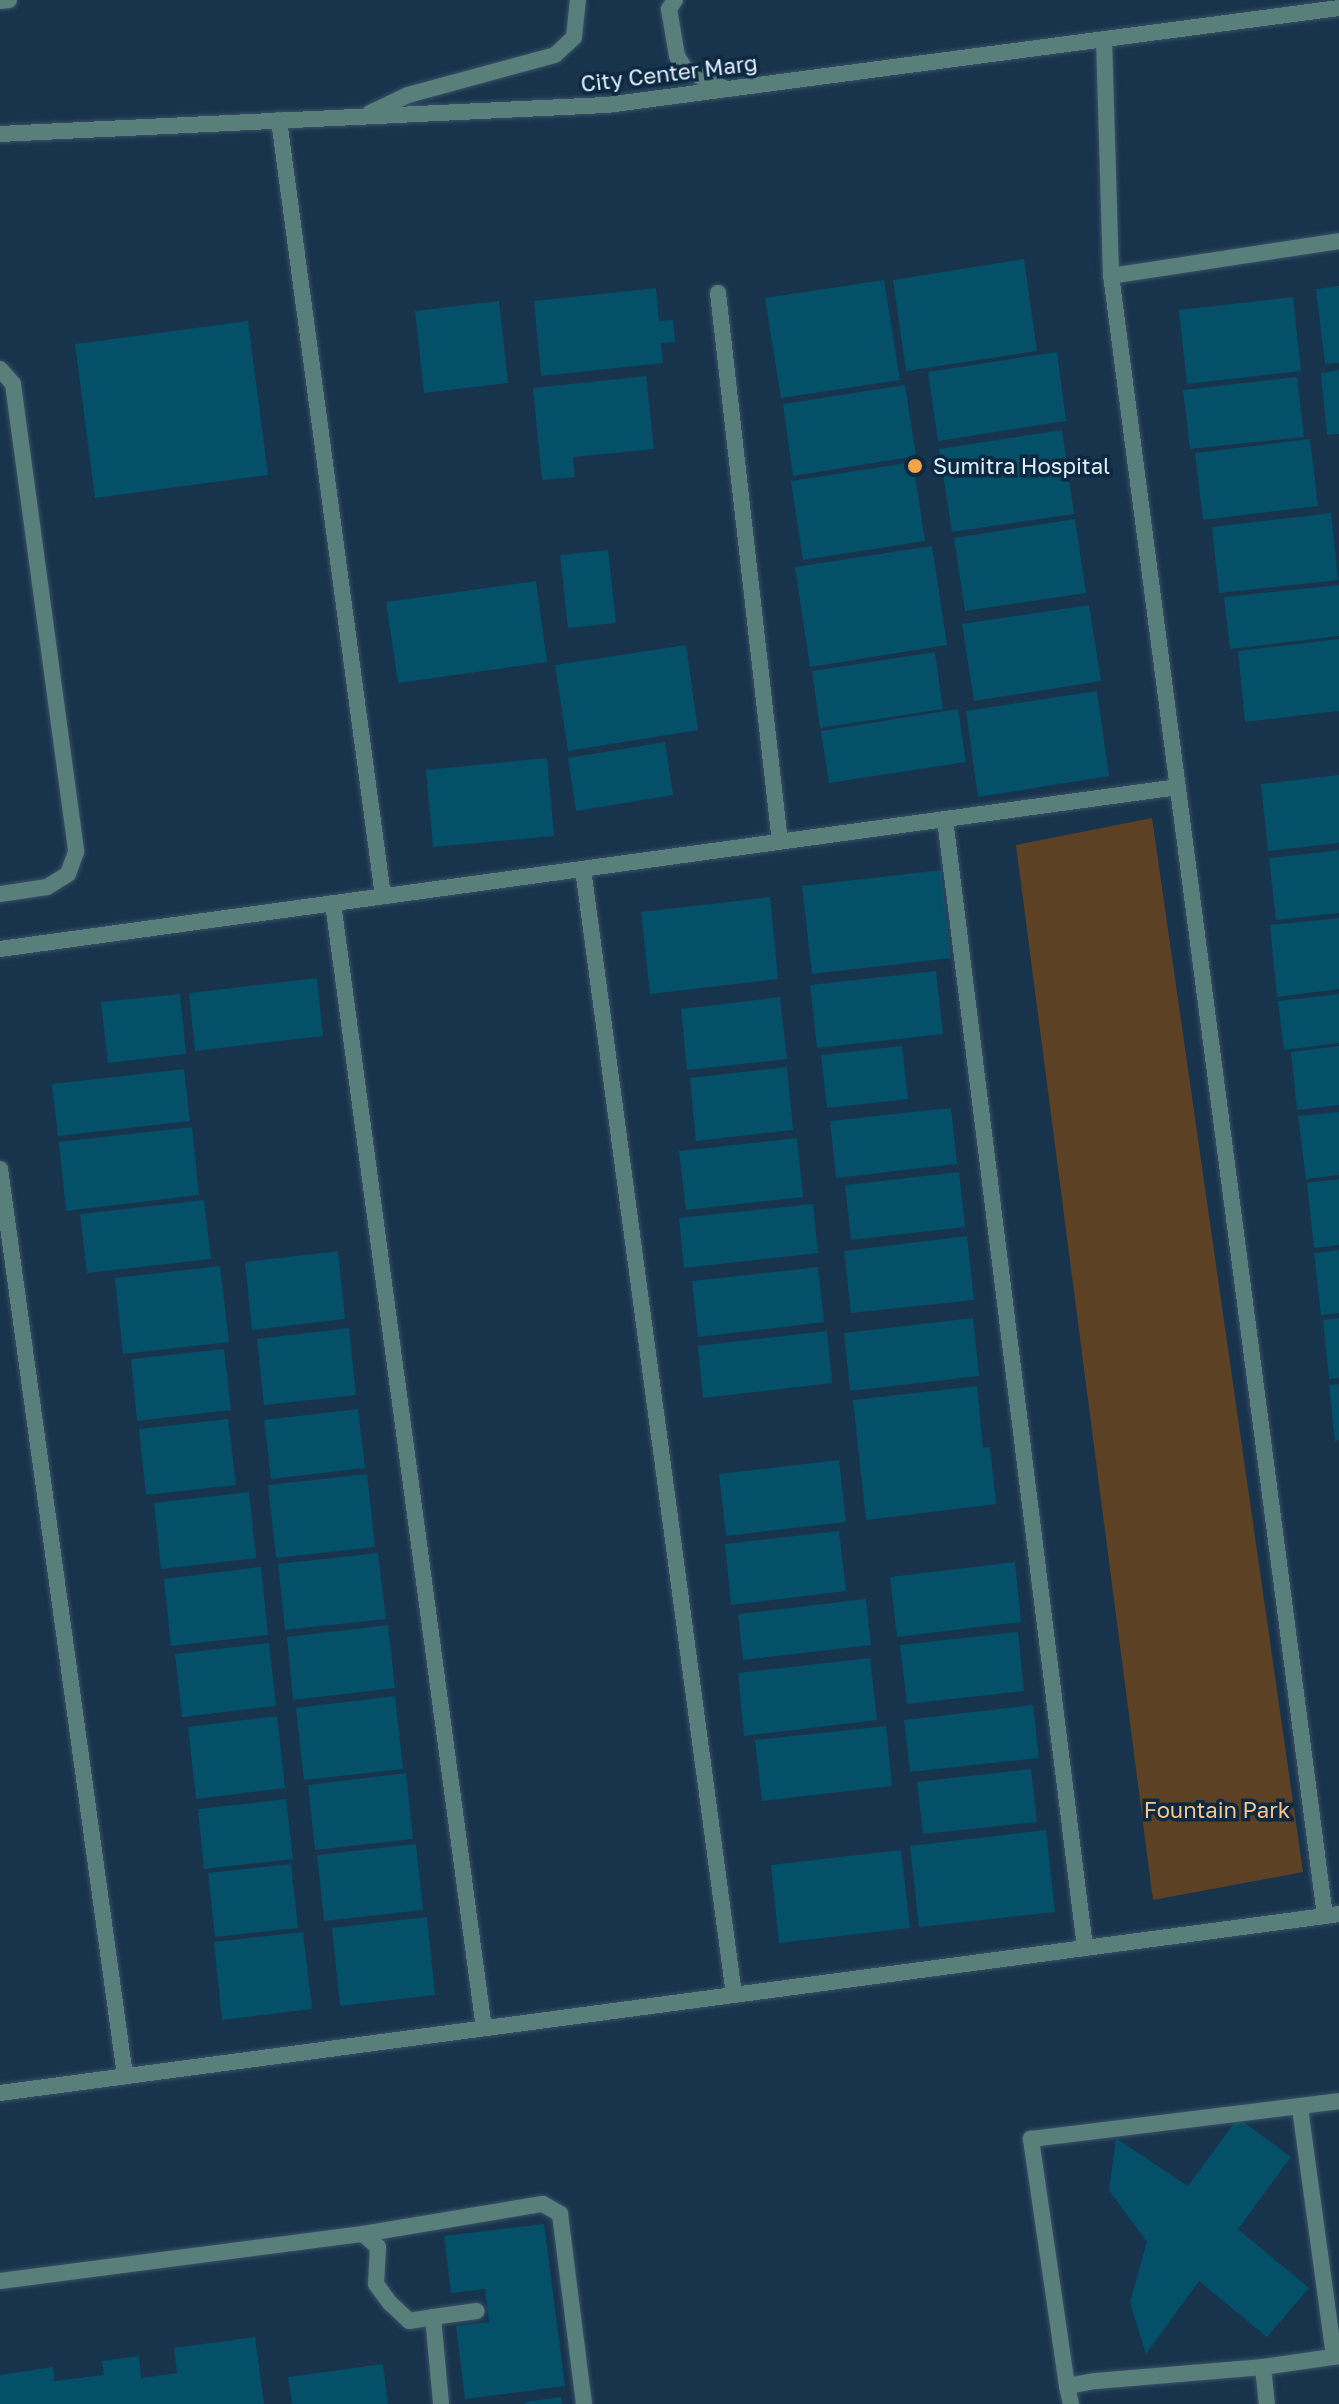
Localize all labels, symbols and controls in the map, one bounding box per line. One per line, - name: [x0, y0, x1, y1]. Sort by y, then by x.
- street label: City Center Marg: [579, 49, 759, 97]
- place label: Sumitra Hospital: [933, 453, 1110, 479]
- marker: Sumitra Hospital: [904, 455, 926, 477]
- park label: Fountain Park: [1144, 1797, 1290, 1823]

